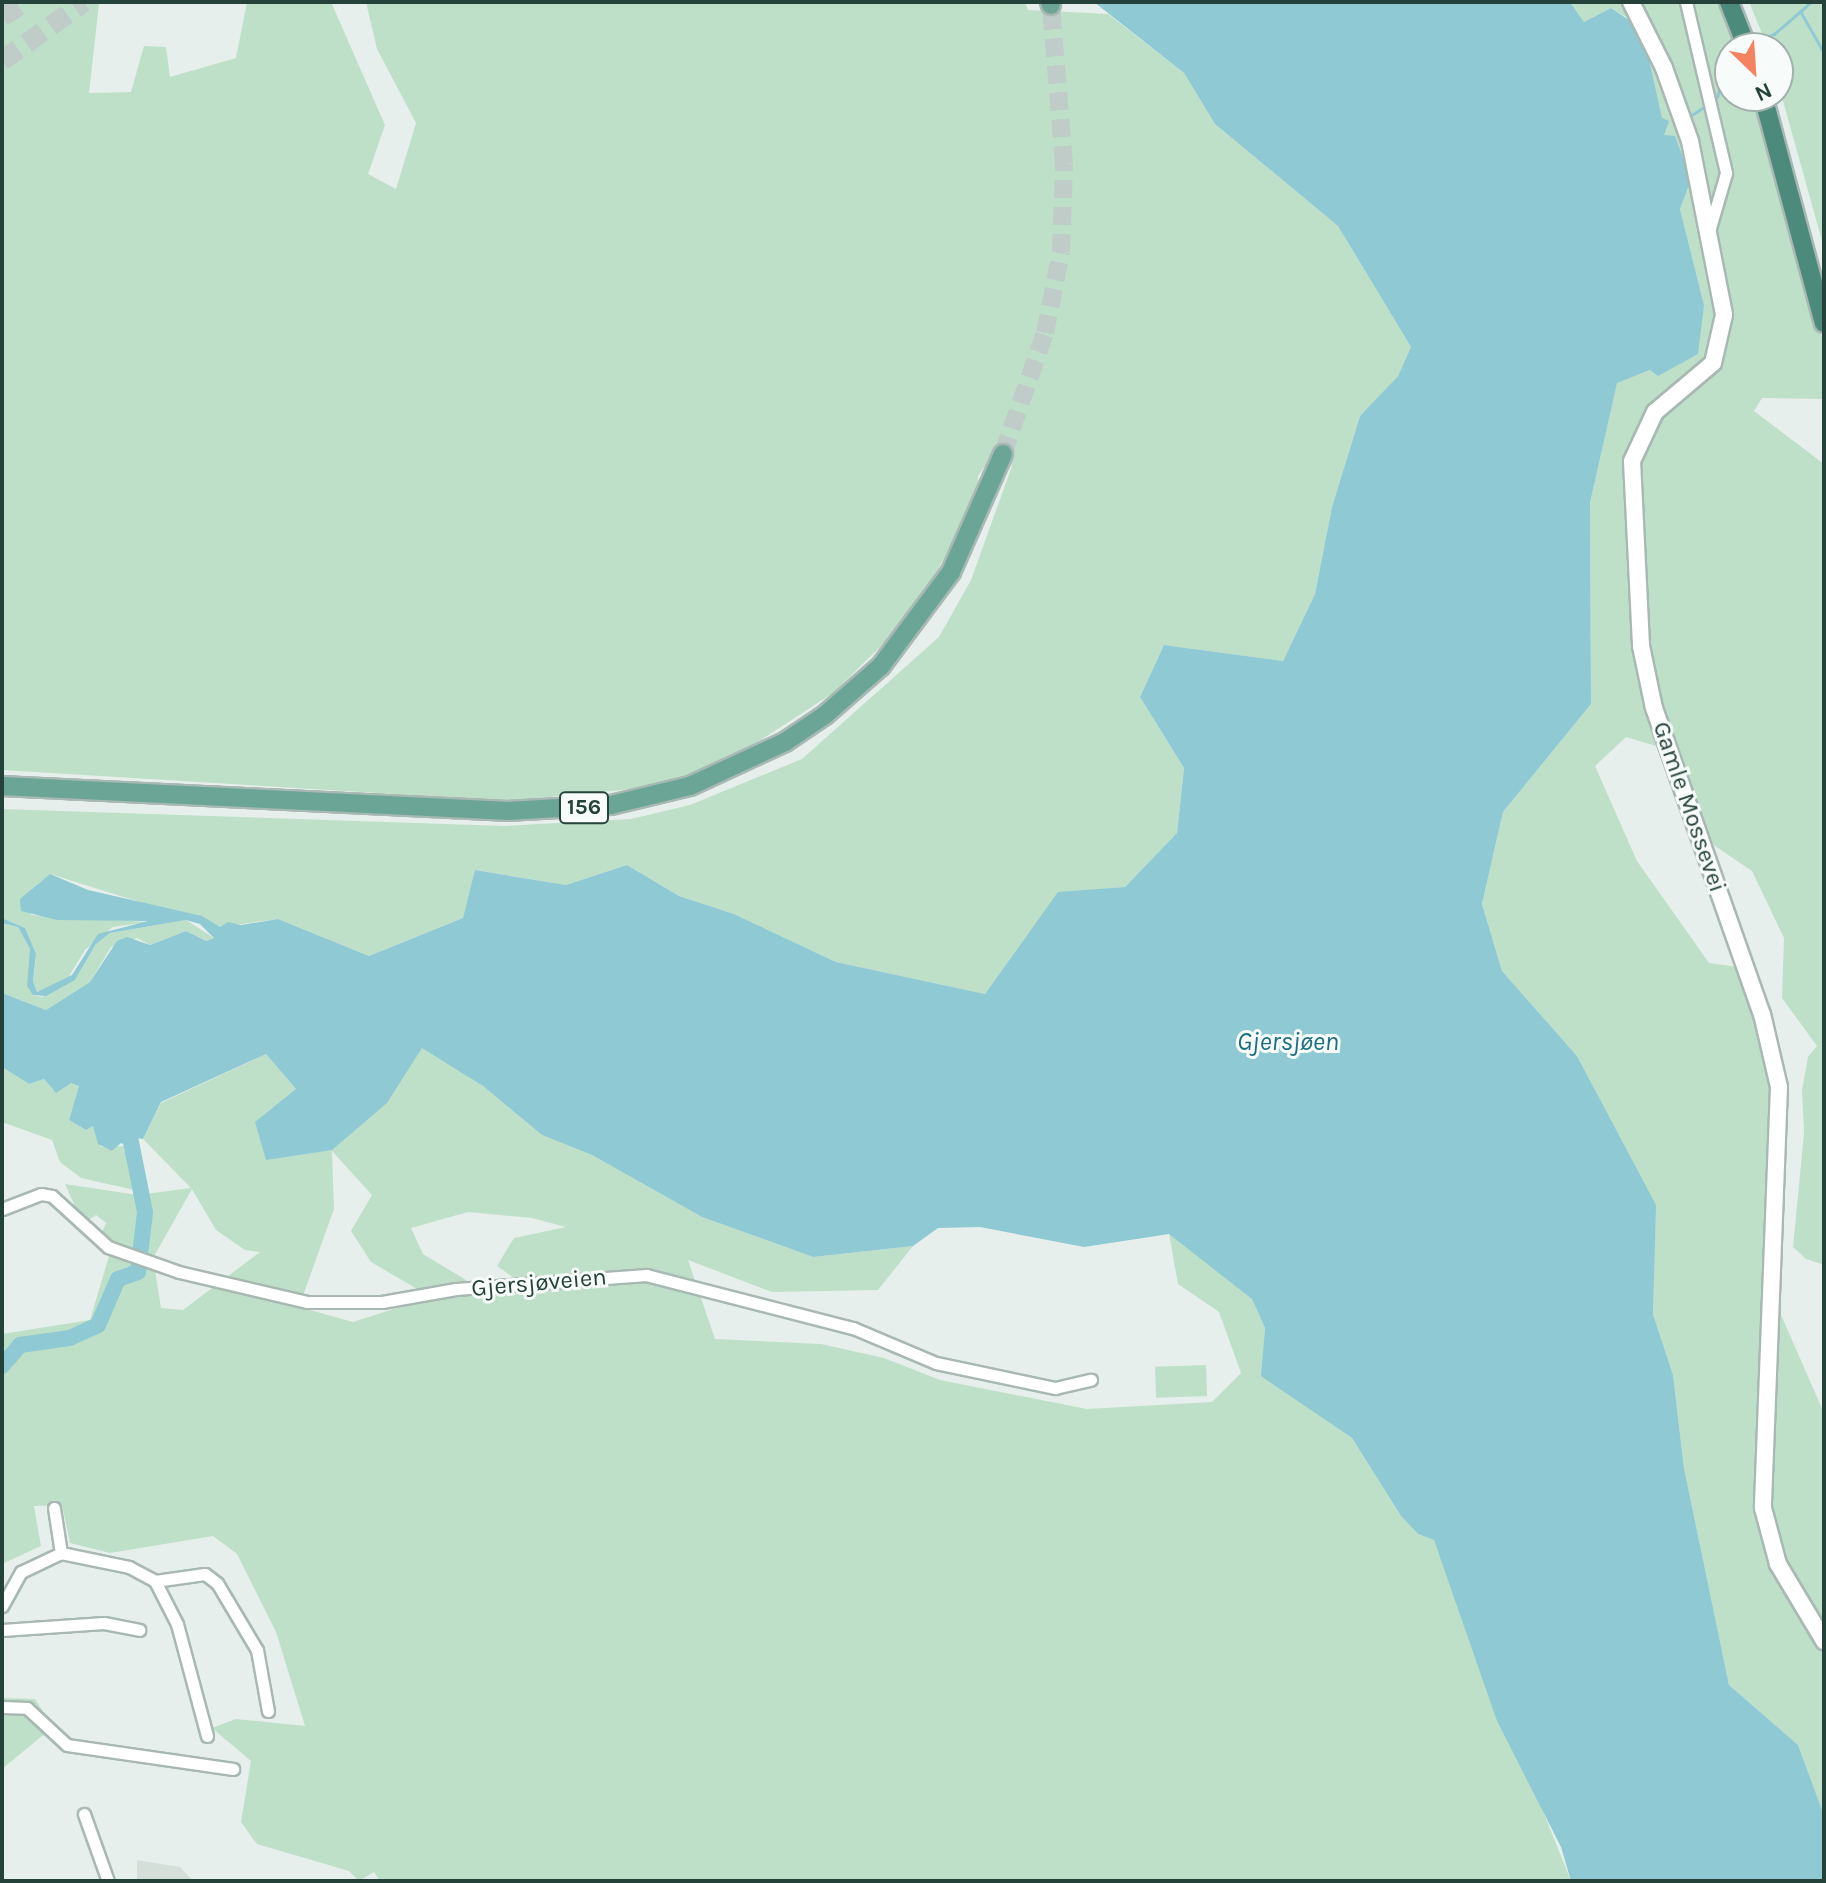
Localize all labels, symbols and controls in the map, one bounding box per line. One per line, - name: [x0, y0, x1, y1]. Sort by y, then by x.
- north arrow: [1714, 32, 1794, 112]
- text: N: [1751, 77, 1776, 107]
- street label: Gamle Mossevei: [1646, 718, 1732, 896]
- road number: 156: [558, 790, 610, 826]
- water label: Gjersjøen: [1237, 1026, 1339, 1058]
- street label: Gjersjøveien: [470, 1263, 608, 1303]

